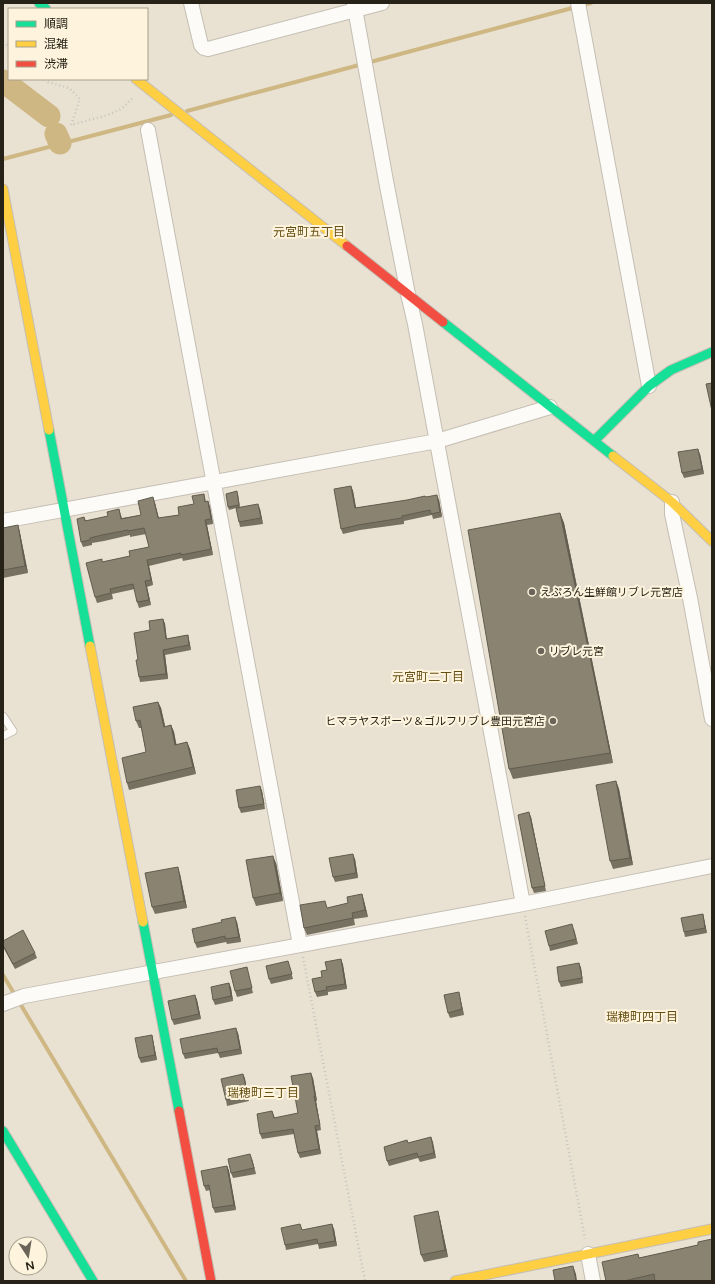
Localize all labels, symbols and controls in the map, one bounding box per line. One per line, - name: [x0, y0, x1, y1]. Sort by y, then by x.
- legend: [8, 8, 148, 80]
- text: 順調: [44, 17, 68, 31]
- text: 混雑: [44, 37, 68, 51]
- text: 渋滞: [44, 57, 68, 71]
- district label: 元宮町五丁目: [273, 225, 345, 239]
- place label: えぷろん生鮮館リブレ元宮店: [540, 586, 683, 599]
- marker: えぷろん生鮮館リブレ元宮店: [527, 587, 537, 597]
- place label: リブレ元宮: [549, 645, 604, 658]
- marker: リブレ元宮: [536, 646, 546, 656]
- district label: 元宮町二丁目: [392, 670, 464, 684]
- place label: ヒマラヤスポーツ＆ゴルフリブレ豊田元宮店: [325, 715, 545, 728]
- marker: ヒマラヤスポーツ＆ゴルフリブレ豊田元宮店: [548, 716, 558, 726]
- district label: 瑞穂町四丁目: [606, 1010, 678, 1024]
- district label: 瑞穂町三丁目: [227, 1086, 299, 1100]
- north arrow: [8, 1236, 48, 1276]
- text: N: [24, 1258, 36, 1273]

